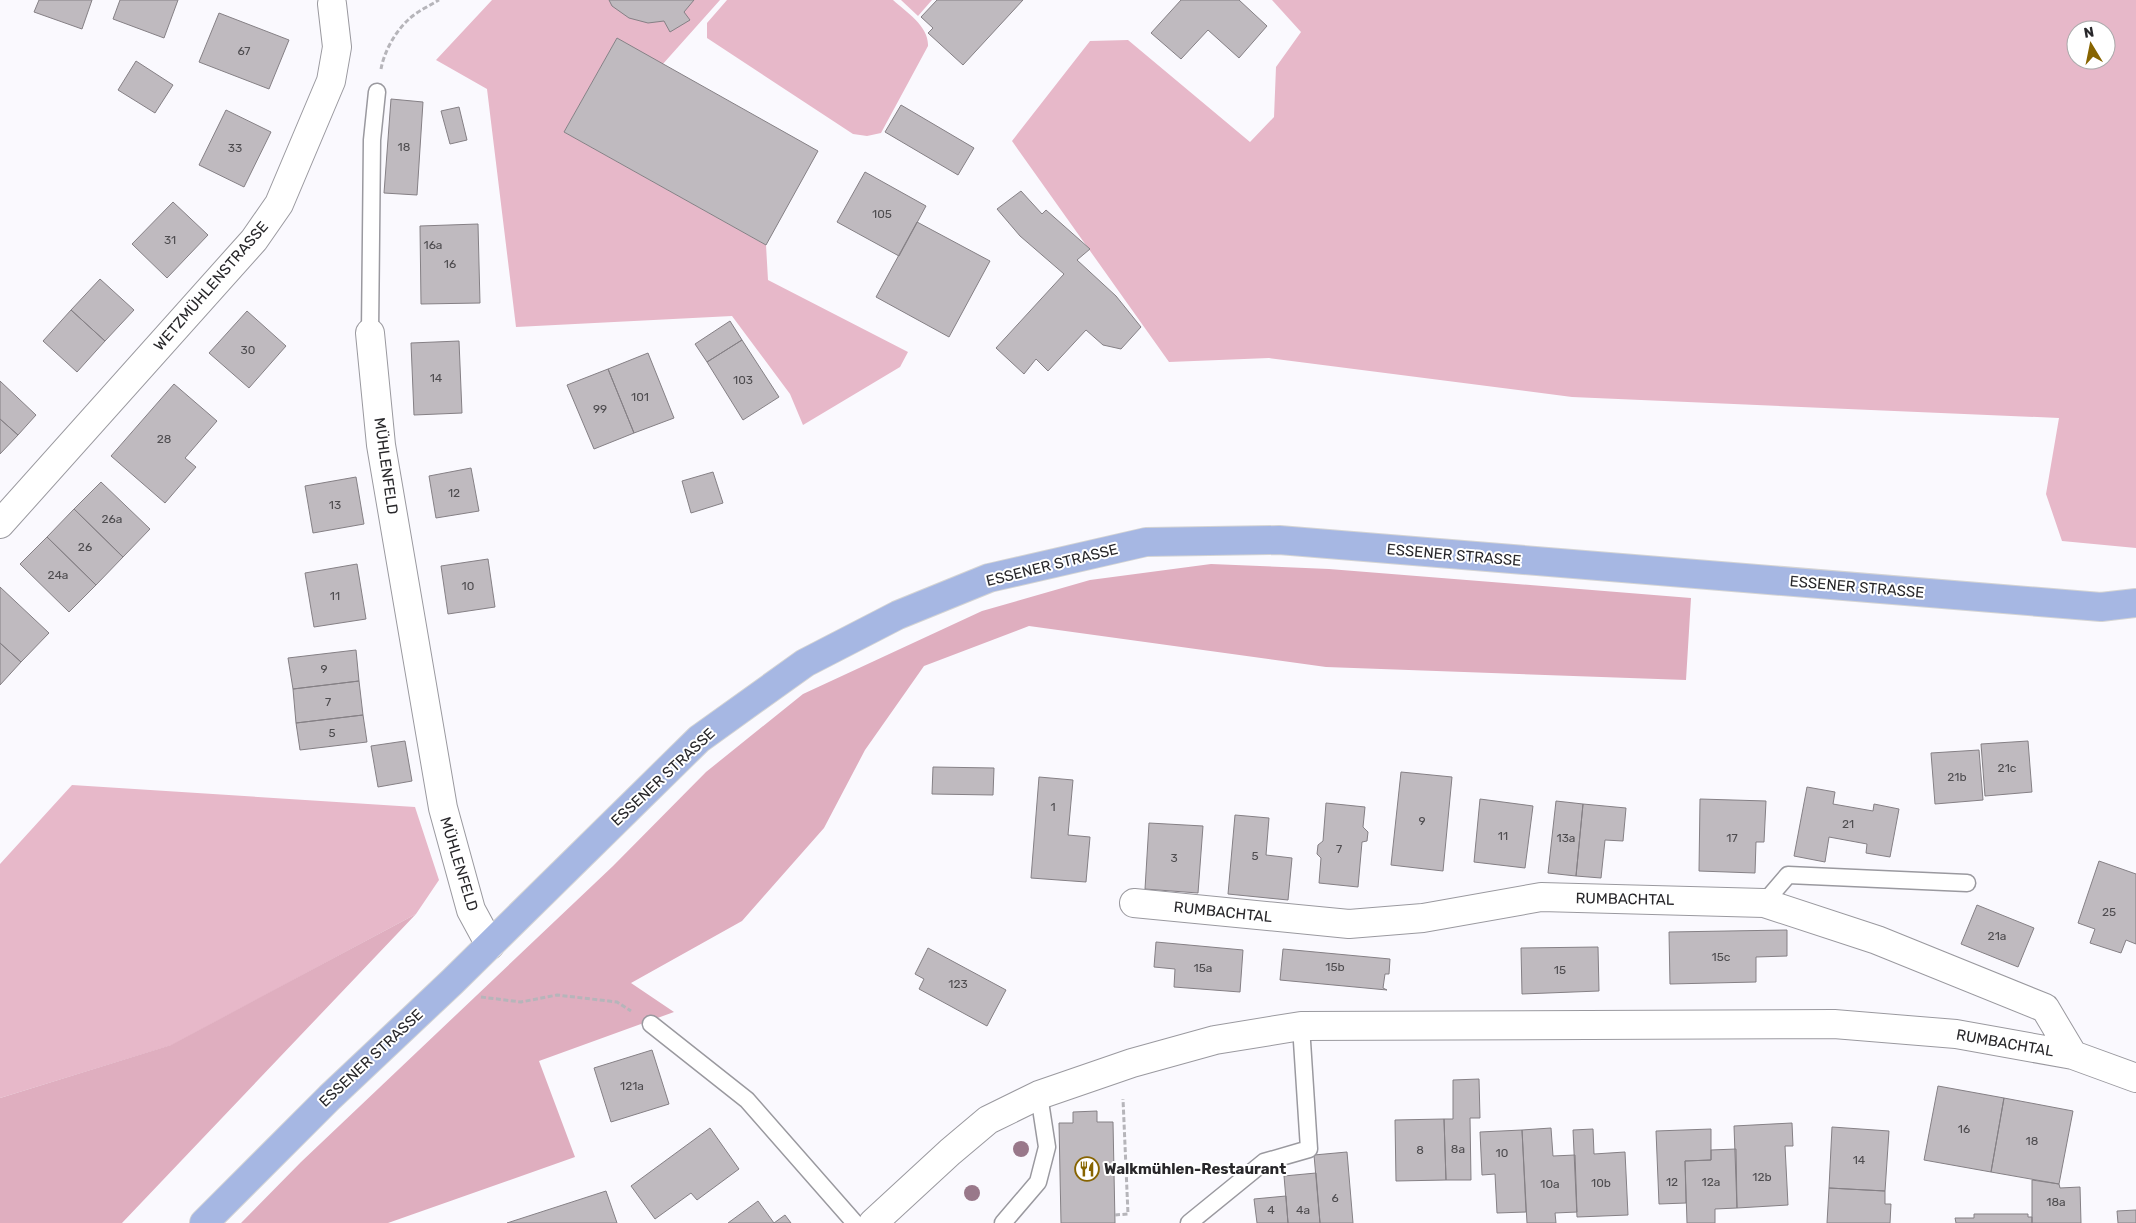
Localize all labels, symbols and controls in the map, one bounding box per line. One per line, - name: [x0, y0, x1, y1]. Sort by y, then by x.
- north arrow: [2066, 20, 2116, 70]
- text: N: [2082, 23, 2095, 42]
- house number: 67: [237, 44, 251, 58]
- house number: 18: [398, 140, 410, 154]
- house number: 33: [228, 141, 242, 155]
- house number: 105: [872, 207, 892, 221]
- street label: WETZMÜHLENSTRASSE: [150, 218, 272, 354]
- house number: 31: [164, 233, 176, 247]
- house number: 16a: [424, 238, 443, 252]
- house number: 16: [444, 257, 456, 271]
- house number: 30: [241, 343, 255, 357]
- house number: 14: [430, 371, 443, 385]
- house number: 103: [733, 373, 753, 387]
- house number: 101: [631, 390, 649, 404]
- house number: 99: [593, 402, 607, 416]
- street label: MÜHLENFELD: [370, 416, 402, 516]
- house number: 28: [157, 432, 171, 446]
- house number: 12: [448, 486, 460, 500]
- house number: 13: [329, 498, 341, 512]
- house number: 26a: [102, 512, 122, 526]
- house number: 26: [78, 540, 92, 554]
- street label: ESSENER STRASSE: [984, 540, 1120, 590]
- street label: ESSENER STRASSE: [1386, 540, 1522, 570]
- house number: 24a: [47, 568, 69, 582]
- street label: ESSENER STRASSE: [1789, 572, 1925, 602]
- house number: 10: [462, 579, 474, 593]
- house number: 11: [330, 589, 340, 603]
- house number: 9: [320, 662, 328, 676]
- house number: 7: [325, 695, 331, 709]
- street label: ESSENER STRASSE: [607, 724, 719, 830]
- house number: 5: [328, 726, 336, 740]
- house number: 21c: [1998, 761, 2017, 775]
- house number: 21b: [1947, 770, 1967, 784]
- house number: 1: [1050, 800, 1056, 814]
- house number: 9: [1418, 814, 1426, 828]
- street label: MÜHLENFELD: [436, 815, 482, 913]
- house number: 21: [1842, 817, 1854, 831]
- house number: 11: [1498, 829, 1508, 843]
- house number: 13a: [1557, 831, 1575, 845]
- house number: 17: [1726, 831, 1738, 845]
- house number: 7: [1336, 842, 1342, 856]
- house number: 5: [1251, 849, 1259, 863]
- house number: 3: [1170, 851, 1178, 865]
- street label: RUMBACHTAL: [1575, 889, 1675, 909]
- street label: RUMBACHTAL: [1173, 898, 1274, 926]
- house number: 25: [2102, 905, 2116, 919]
- house number: 21a: [1988, 929, 2006, 943]
- house number: 15c: [1712, 950, 1731, 964]
- house number: 15b: [1325, 960, 1345, 974]
- house number: 15a: [1194, 961, 1212, 975]
- house number: 15: [1554, 963, 1566, 977]
- house number: 123: [948, 977, 968, 991]
- street label: ESSENER STRASSE: [315, 1005, 427, 1111]
- street label: RUMBACHTAL: [1955, 1026, 2056, 1061]
- house number: 121a: [620, 1079, 644, 1093]
- house number: 16: [1958, 1122, 1970, 1136]
- house number: 18: [2026, 1134, 2038, 1148]
- house number: 8a: [1451, 1142, 1465, 1156]
- house number: 8: [1416, 1143, 1424, 1157]
- house number: 10: [1496, 1146, 1508, 1160]
- house number: 14: [1853, 1153, 1866, 1167]
- restaurant icon: Walkmühlen-Restaurant: [1074, 1156, 1100, 1182]
- place label: Walkmühlen-Restaurant: [1104, 1160, 1286, 1178]
- house number: 12b: [1752, 1170, 1772, 1184]
- house number: 12: [1666, 1175, 1678, 1189]
- house number: 12a: [1702, 1175, 1720, 1189]
- house number: 10b: [1591, 1176, 1611, 1190]
- house number: 10a: [1540, 1177, 1560, 1191]
- house number: 6: [1331, 1191, 1339, 1205]
- house number: 18a: [2046, 1195, 2066, 1209]
- house number: 4: [1267, 1203, 1275, 1217]
- house number: 4a: [1296, 1203, 1310, 1217]

